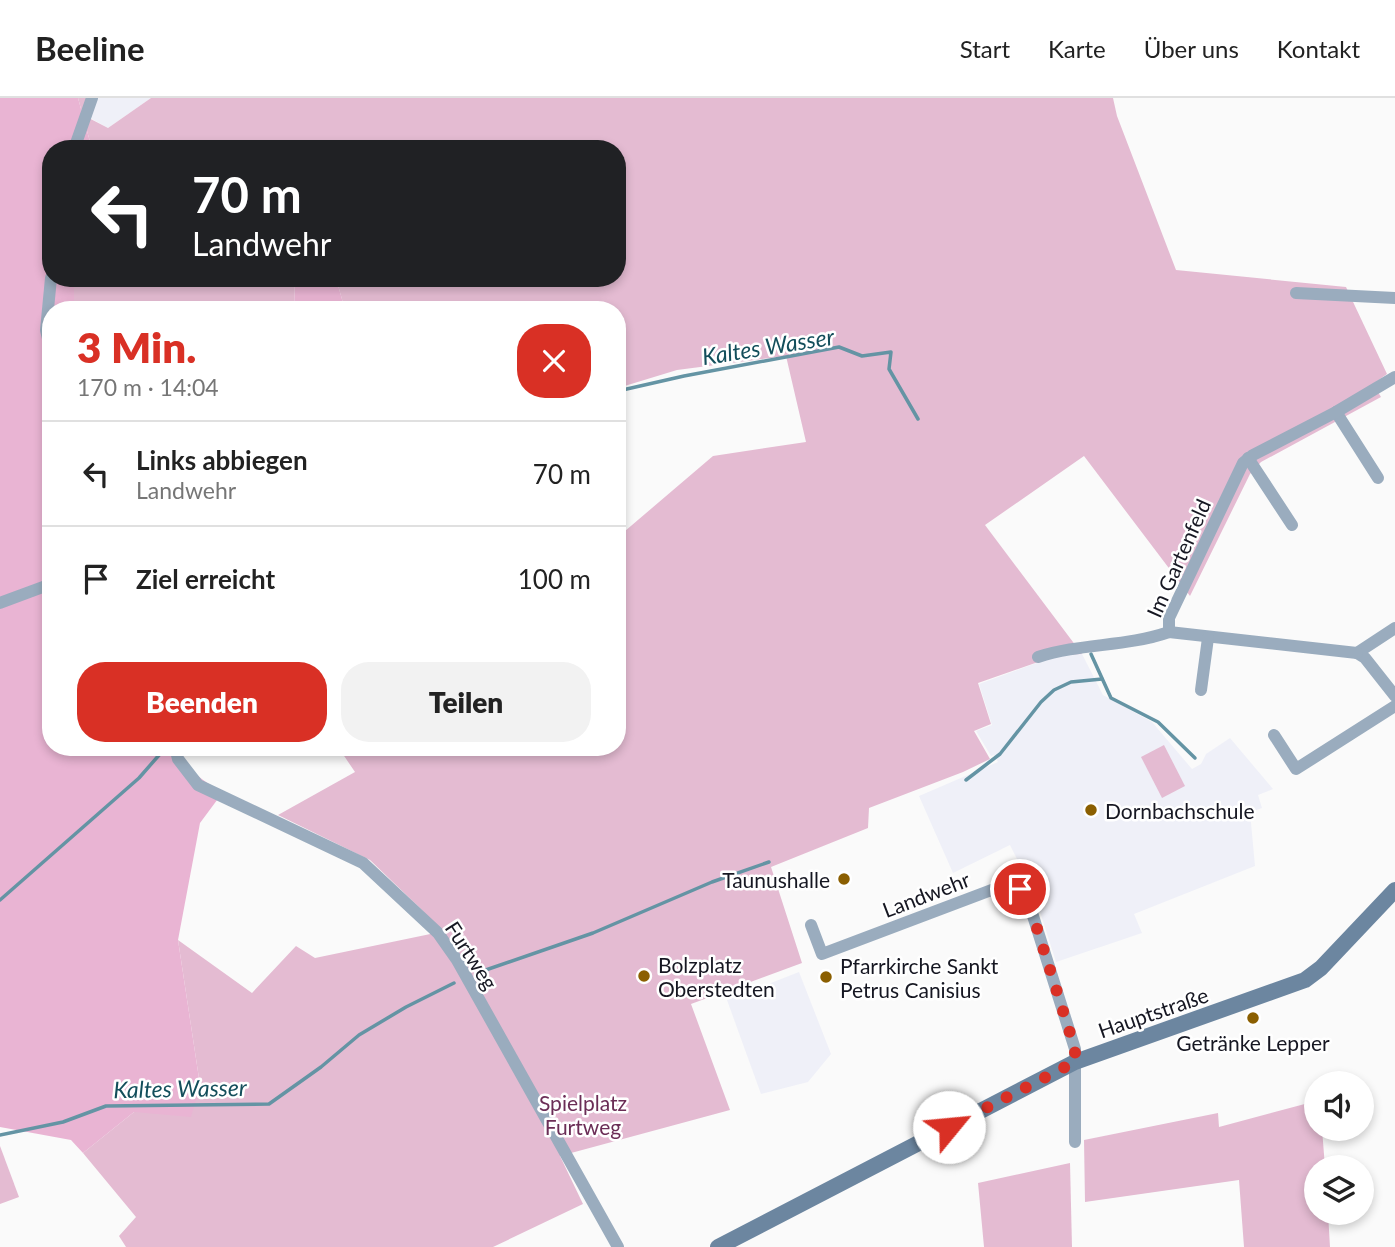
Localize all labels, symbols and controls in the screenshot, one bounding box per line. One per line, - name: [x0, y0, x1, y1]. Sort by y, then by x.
- text: Beeline: [35, 28, 145, 68]
- text: Start: [960, 34, 1010, 63]
- text: Karte: [1048, 34, 1106, 63]
- text: Über uns: [1144, 34, 1239, 63]
- text: Kontakt: [1277, 34, 1360, 63]
- text: 70 m: [192, 165, 302, 223]
- icon: left: [77, 168, 168, 259]
- text: Landwehr: [192, 224, 331, 263]
- text: 3 Min.: [77, 322, 196, 372]
- water label: Kaltes Wasser: [700, 322, 837, 370]
- button: close: [517, 324, 591, 398]
- text: 170 m · 14:04: [77, 373, 219, 401]
- text: Links abbiegen: [136, 444, 308, 476]
- icon: left: [77, 455, 115, 493]
- text: 70 m: [533, 458, 591, 490]
- text: Landwehr: [136, 476, 236, 504]
- street label: Im Gartenfeld: [1141, 495, 1215, 621]
- icon: arrive: [77, 560, 115, 598]
- text: Ziel erreicht: [136, 563, 275, 595]
- text: 100 m: [518, 563, 591, 595]
- button: Beenden: [77, 662, 327, 742]
- button: Teilen: [341, 662, 591, 742]
- place label: Dornbachschule: [1105, 798, 1255, 823]
- marker: Dornbachschule: [1083, 802, 1099, 818]
- pin: [990, 859, 1050, 919]
- street label: Landwehr: [879, 866, 974, 922]
- place label: Taunushalle: [722, 867, 830, 892]
- icon: arrive: [1001, 870, 1039, 908]
- marker: Taunushalle: [836, 871, 852, 887]
- street label: Furtweg: [441, 916, 503, 994]
- place label: Bolzplatz Oberstedten: [658, 952, 775, 1001]
- place label: Pfarrkirche Sankt Petrus Canisius: [840, 953, 999, 1002]
- marker: Bolzplatz Oberstedten: [636, 968, 652, 984]
- marker: Pfarrkirche Sankt Petrus Canisius: [818, 969, 834, 985]
- street label: Hauptstraße: [1095, 981, 1211, 1043]
- marker: Getränke Lepper: [1245, 1010, 1261, 1026]
- place label: Getränke Lepper: [1176, 1030, 1330, 1055]
- map controls: [1304, 1071, 1374, 1225]
- button: sound: [1304, 1071, 1374, 1141]
- water label: Kaltes Wasser: [113, 1073, 248, 1103]
- park label: Spielplatz Furtweg: [539, 1090, 627, 1139]
- position arrow: [912, 1090, 986, 1164]
- button: layers: [1304, 1155, 1374, 1225]

